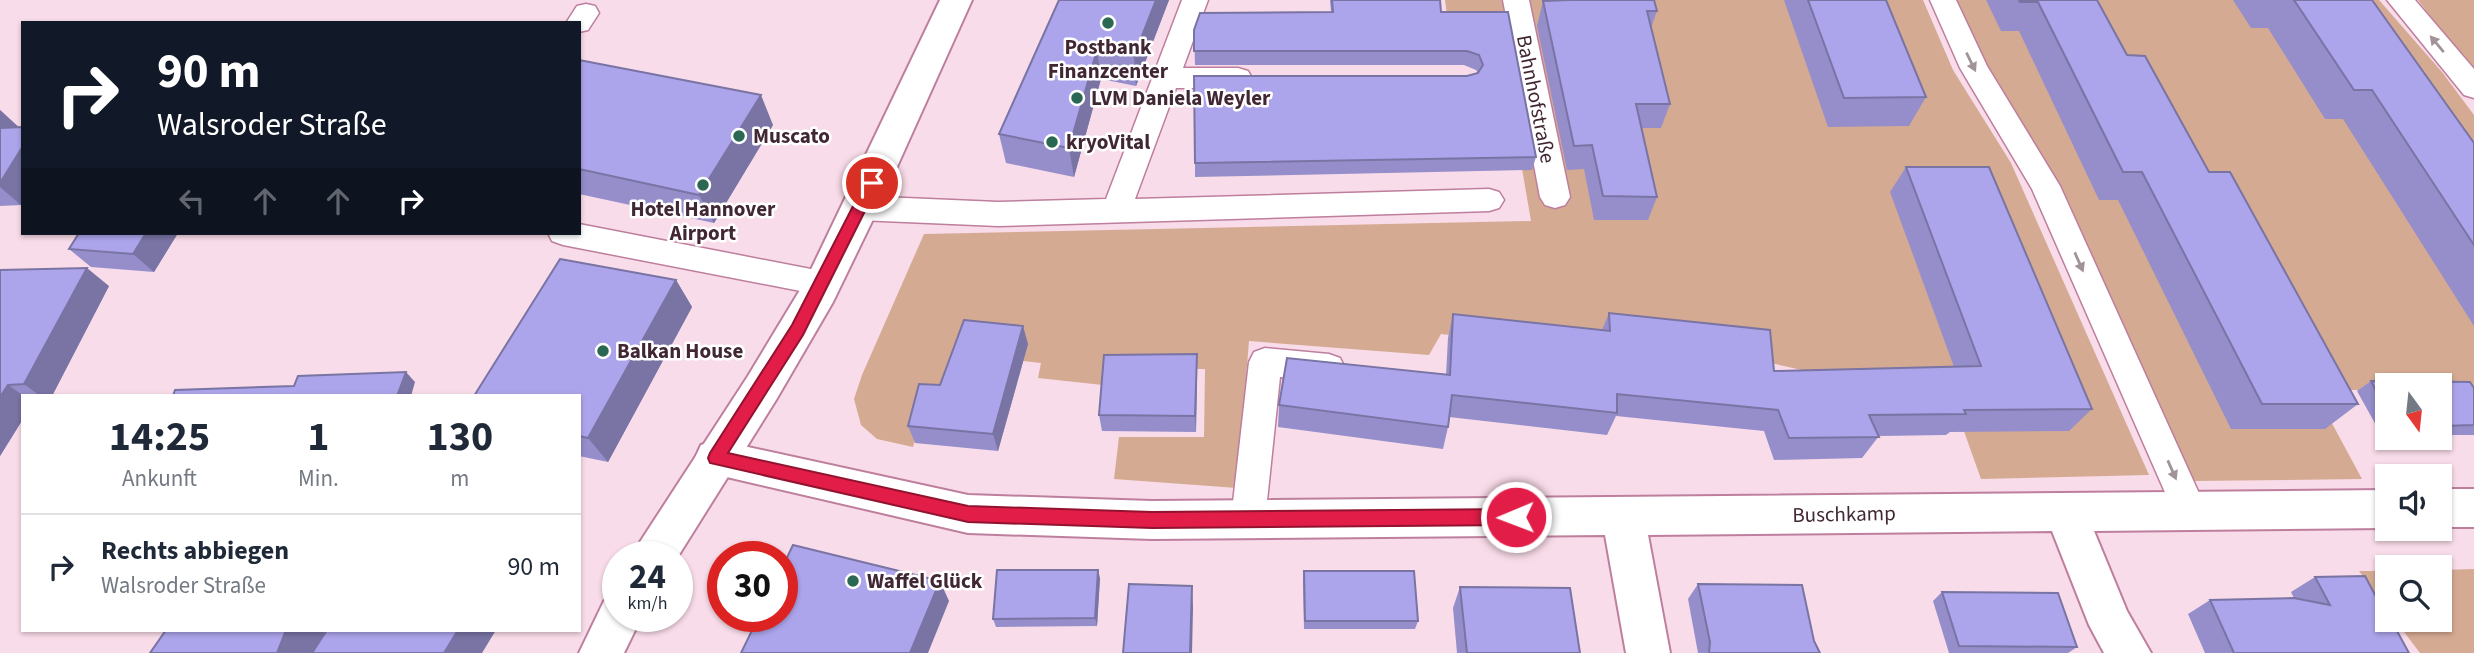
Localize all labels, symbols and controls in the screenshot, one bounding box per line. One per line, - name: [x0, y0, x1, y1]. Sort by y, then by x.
- marker: Postbank Finanzcenter: [1100, 15, 1116, 31]
- place label: Postbank Finanzcenter: [1048, 32, 1169, 86]
- street label: Bahnhofstraße: [1509, 32, 1563, 166]
- one-way arrow: [2429, 35, 2445, 53]
- text: 90 m: [157, 37, 261, 107]
- icon: right: [42, 49, 133, 140]
- one-way arrow: [1965, 52, 1977, 72]
- place label: LVM Daniela Weyler: [1091, 83, 1271, 113]
- marker: LVM Daniela Weyler: [1069, 90, 1085, 106]
- text: Walsroder Straße: [157, 102, 387, 148]
- place label: Muscato: [753, 121, 830, 151]
- place label: kryoVital: [1066, 127, 1150, 157]
- marker: Muscato: [731, 128, 747, 144]
- marker: kryoVital: [1044, 134, 1060, 150]
- pin: [842, 153, 902, 213]
- icon: arrive: [853, 164, 891, 202]
- marker: Hotel Hannover Airport: [695, 177, 711, 193]
- icon: left: [173, 182, 211, 220]
- icon: ahead: [246, 182, 284, 220]
- icon: ahead: [319, 182, 357, 220]
- icon: right: [392, 182, 430, 220]
- place label: Hotel Hannover Airport: [631, 194, 776, 248]
- one-way arrow: [2073, 252, 2085, 272]
- place label: Balkan House: [617, 336, 743, 366]
- marker: Balkan House: [595, 343, 611, 359]
- north arrow: [2375, 373, 2452, 450]
- map controls: [2375, 373, 2452, 632]
- text: 14:25: [109, 407, 210, 467]
- text: 1: [307, 407, 329, 467]
- text: 130: [427, 407, 493, 467]
- one-way arrow: [2167, 459, 2178, 480]
- text: Ankunft: [122, 462, 197, 495]
- text: Min.: [298, 462, 339, 495]
- text: m: [450, 462, 469, 495]
- button: sound: [2375, 464, 2452, 541]
- position arrow: [1479, 480, 1553, 554]
- street label: Buschkamp: [1792, 498, 1896, 530]
- text: Rechts abbiegen: [101, 532, 289, 569]
- speed limit sign: 30: [707, 541, 798, 632]
- icon: right: [42, 548, 80, 586]
- text: 90 m: [507, 548, 560, 585]
- text: 24: [629, 552, 666, 602]
- button: search: [2375, 555, 2452, 632]
- place label: Waffel Glück: [867, 566, 983, 596]
- text: Walsroder Straße: [101, 569, 266, 602]
- marker: Waffel Glück: [845, 573, 861, 589]
- text: km/h: [628, 591, 667, 616]

